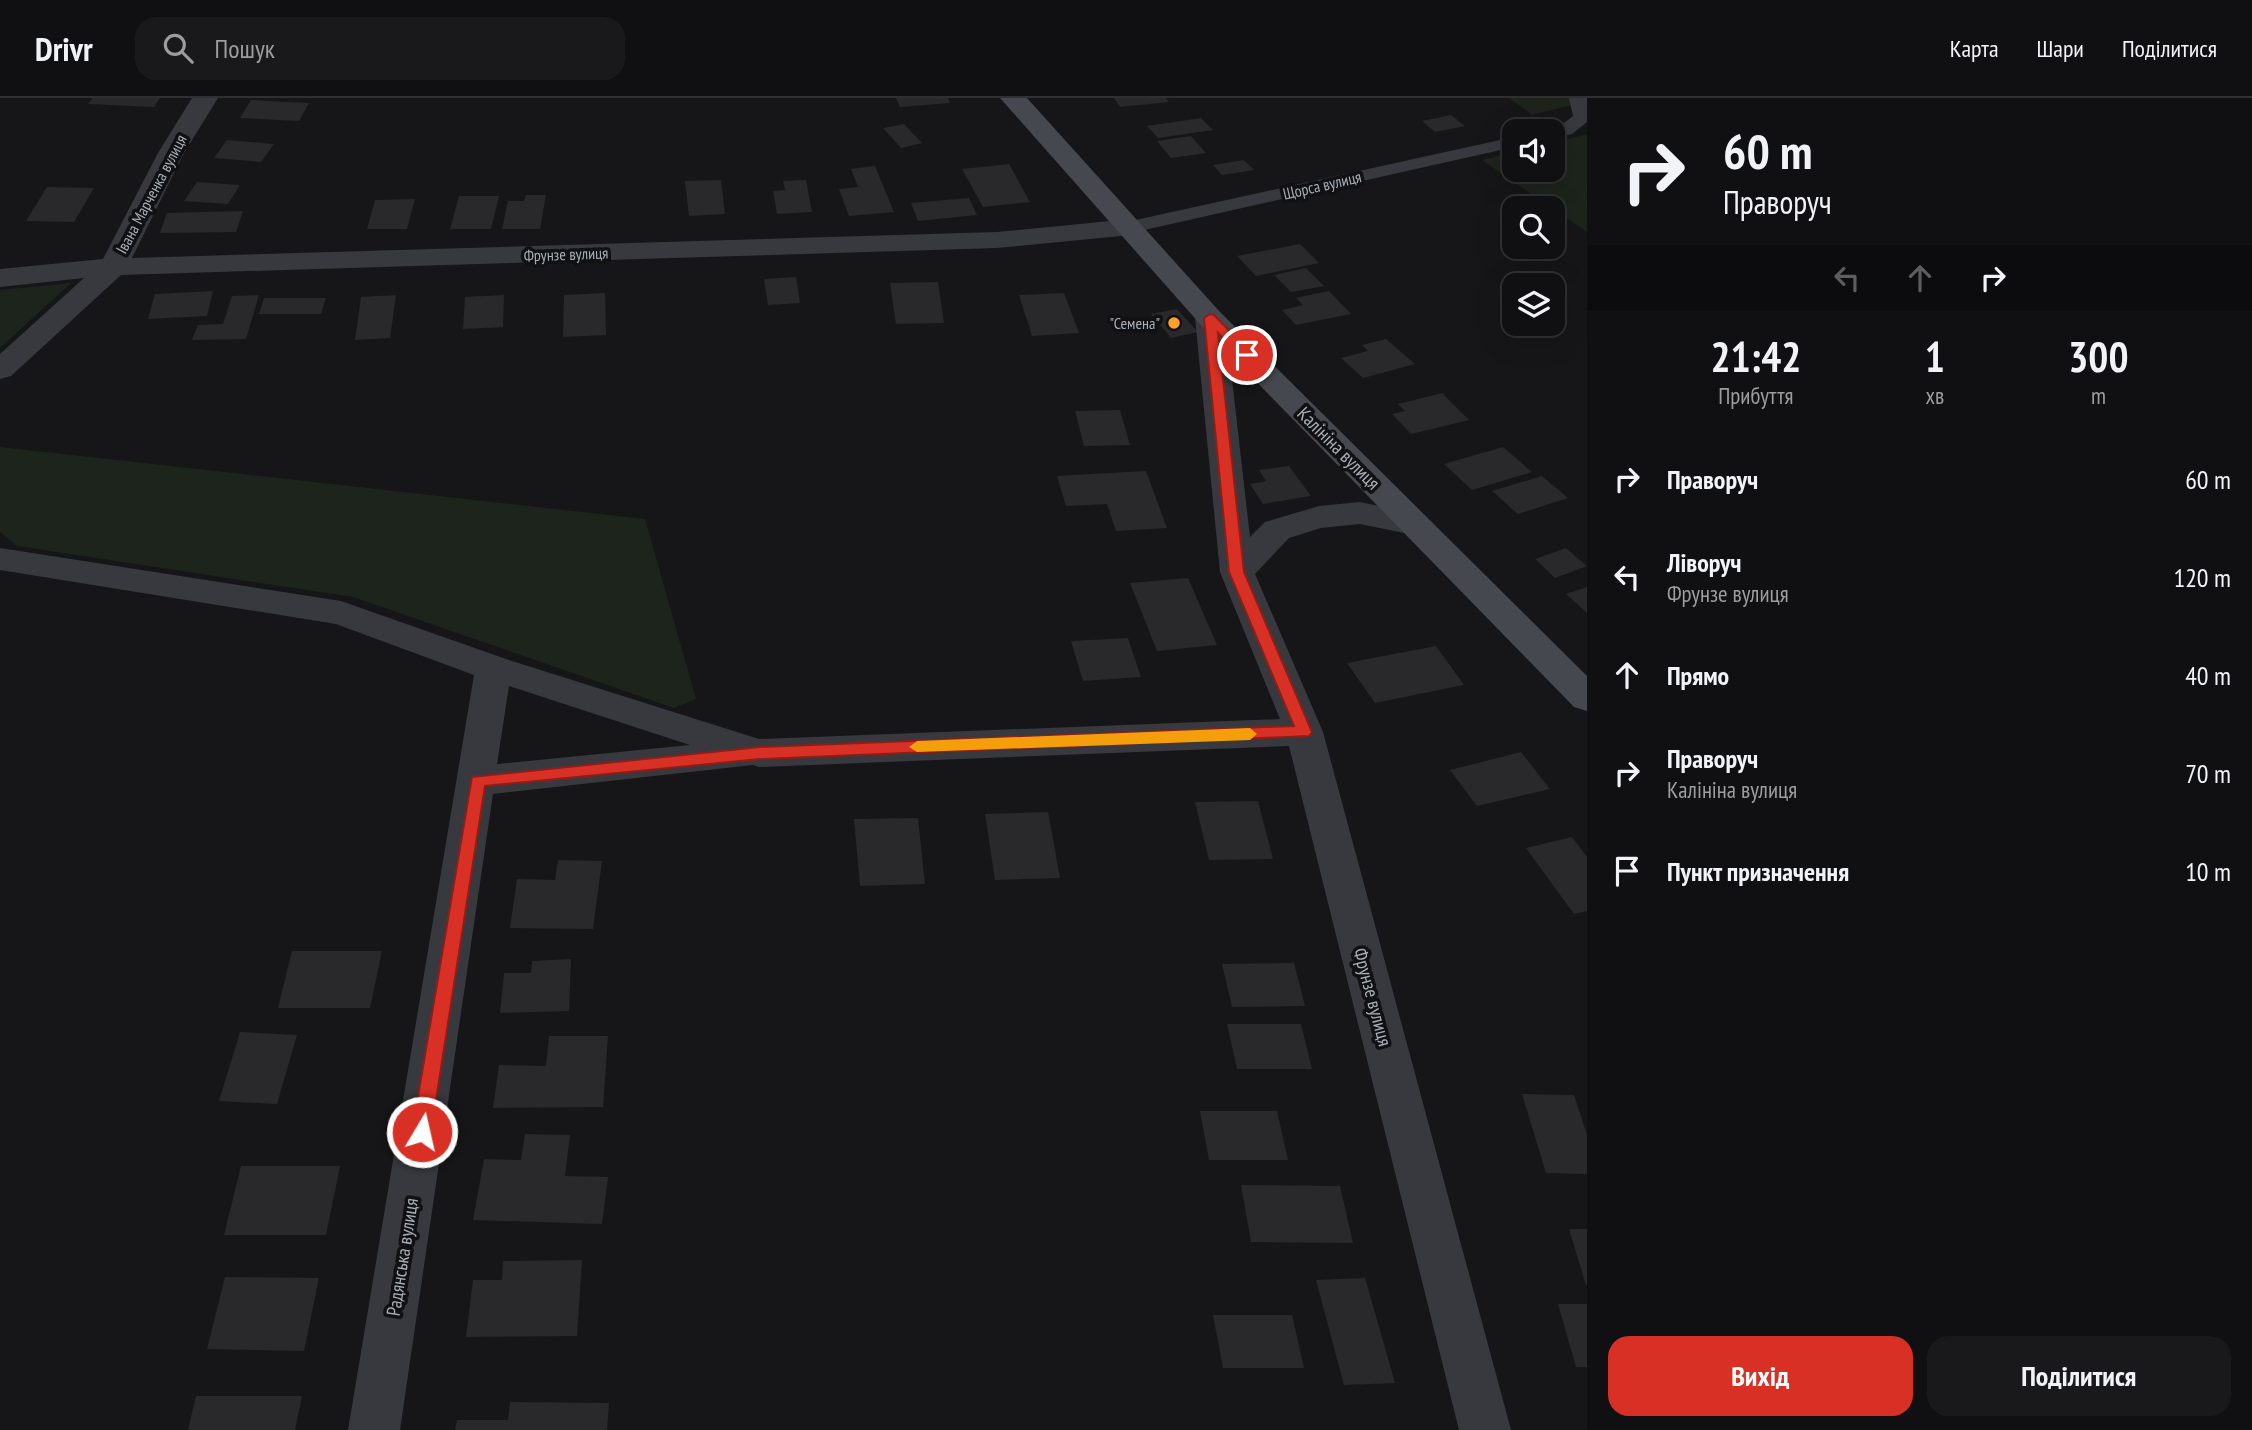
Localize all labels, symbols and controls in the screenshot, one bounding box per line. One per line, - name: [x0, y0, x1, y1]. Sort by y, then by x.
- search box: [135, 17, 625, 80]
- text: Drivr: [35, 27, 93, 70]
- icon: search: [159, 29, 197, 67]
- text: Пошук: [215, 32, 275, 65]
- text: Карта: [1950, 33, 1999, 64]
- text: Шари: [2037, 33, 2084, 64]
- text: Поділитися: [2122, 33, 2217, 64]
- map controls: [1502, 119, 1565, 336]
- button: sound: [1502, 119, 1565, 182]
- text: 60 m: [1723, 119, 1812, 183]
- icon: right: [1608, 126, 1699, 217]
- street label: Івана Марченка вулиця: [111, 131, 191, 257]
- street label: Щорса вулиця: [1281, 166, 1363, 204]
- text: Праворуч: [1723, 181, 1832, 223]
- button: search: [1502, 196, 1565, 259]
- street label: Фрунзе вулиця: [523, 243, 609, 265]
- icon: left: [1828, 259, 1866, 297]
- icon: ahead: [1901, 259, 1939, 297]
- icon: right: [1974, 259, 2012, 297]
- button: layers: [1502, 273, 1565, 336]
- place label: "Семена": [1110, 313, 1160, 333]
- marker: "Семена": [1166, 315, 1182, 331]
- pin: [1217, 325, 1277, 385]
- text: 21:42: [1710, 329, 1801, 384]
- text: 1: [1925, 329, 1945, 384]
- text: 300: [2068, 329, 2129, 384]
- icon: arrive: [1228, 336, 1266, 374]
- text: Прибуття: [1718, 381, 1794, 410]
- text: хв: [1925, 381, 1944, 410]
- text: m: [2091, 381, 2106, 410]
- street label: Калініна вулиця: [1293, 402, 1385, 494]
- icon: right: [1608, 460, 1646, 498]
- text: Праворуч: [1667, 463, 1758, 496]
- text: 60 m: [2185, 463, 2231, 496]
- text: Ліворуч: [1667, 546, 1741, 579]
- icon: left: [1608, 558, 1646, 596]
- text: 120 m: [2173, 561, 2231, 594]
- text: Фрунзе вулиця: [1667, 579, 1789, 608]
- icon: ahead: [1608, 656, 1646, 694]
- text: Прямо: [1667, 659, 1729, 692]
- text: 40 m: [2185, 659, 2231, 692]
- text: Праворуч: [1667, 742, 1758, 775]
- icon: right: [1608, 754, 1646, 792]
- text: 70 m: [2185, 757, 2231, 790]
- text: Калініна вулиця: [1667, 775, 1797, 804]
- icon: arrive: [1608, 852, 1646, 890]
- text: Пункт призначення: [1667, 855, 1849, 888]
- text: 10 m: [2185, 855, 2231, 888]
- street label: Фрунзе вулиця: [1348, 945, 1398, 1049]
- position arrow: [385, 1095, 459, 1169]
- street label: Радянська вулиця: [381, 1196, 423, 1318]
- button: Вихід: [1608, 1336, 1913, 1416]
- button: Поділитися: [1927, 1336, 2231, 1416]

